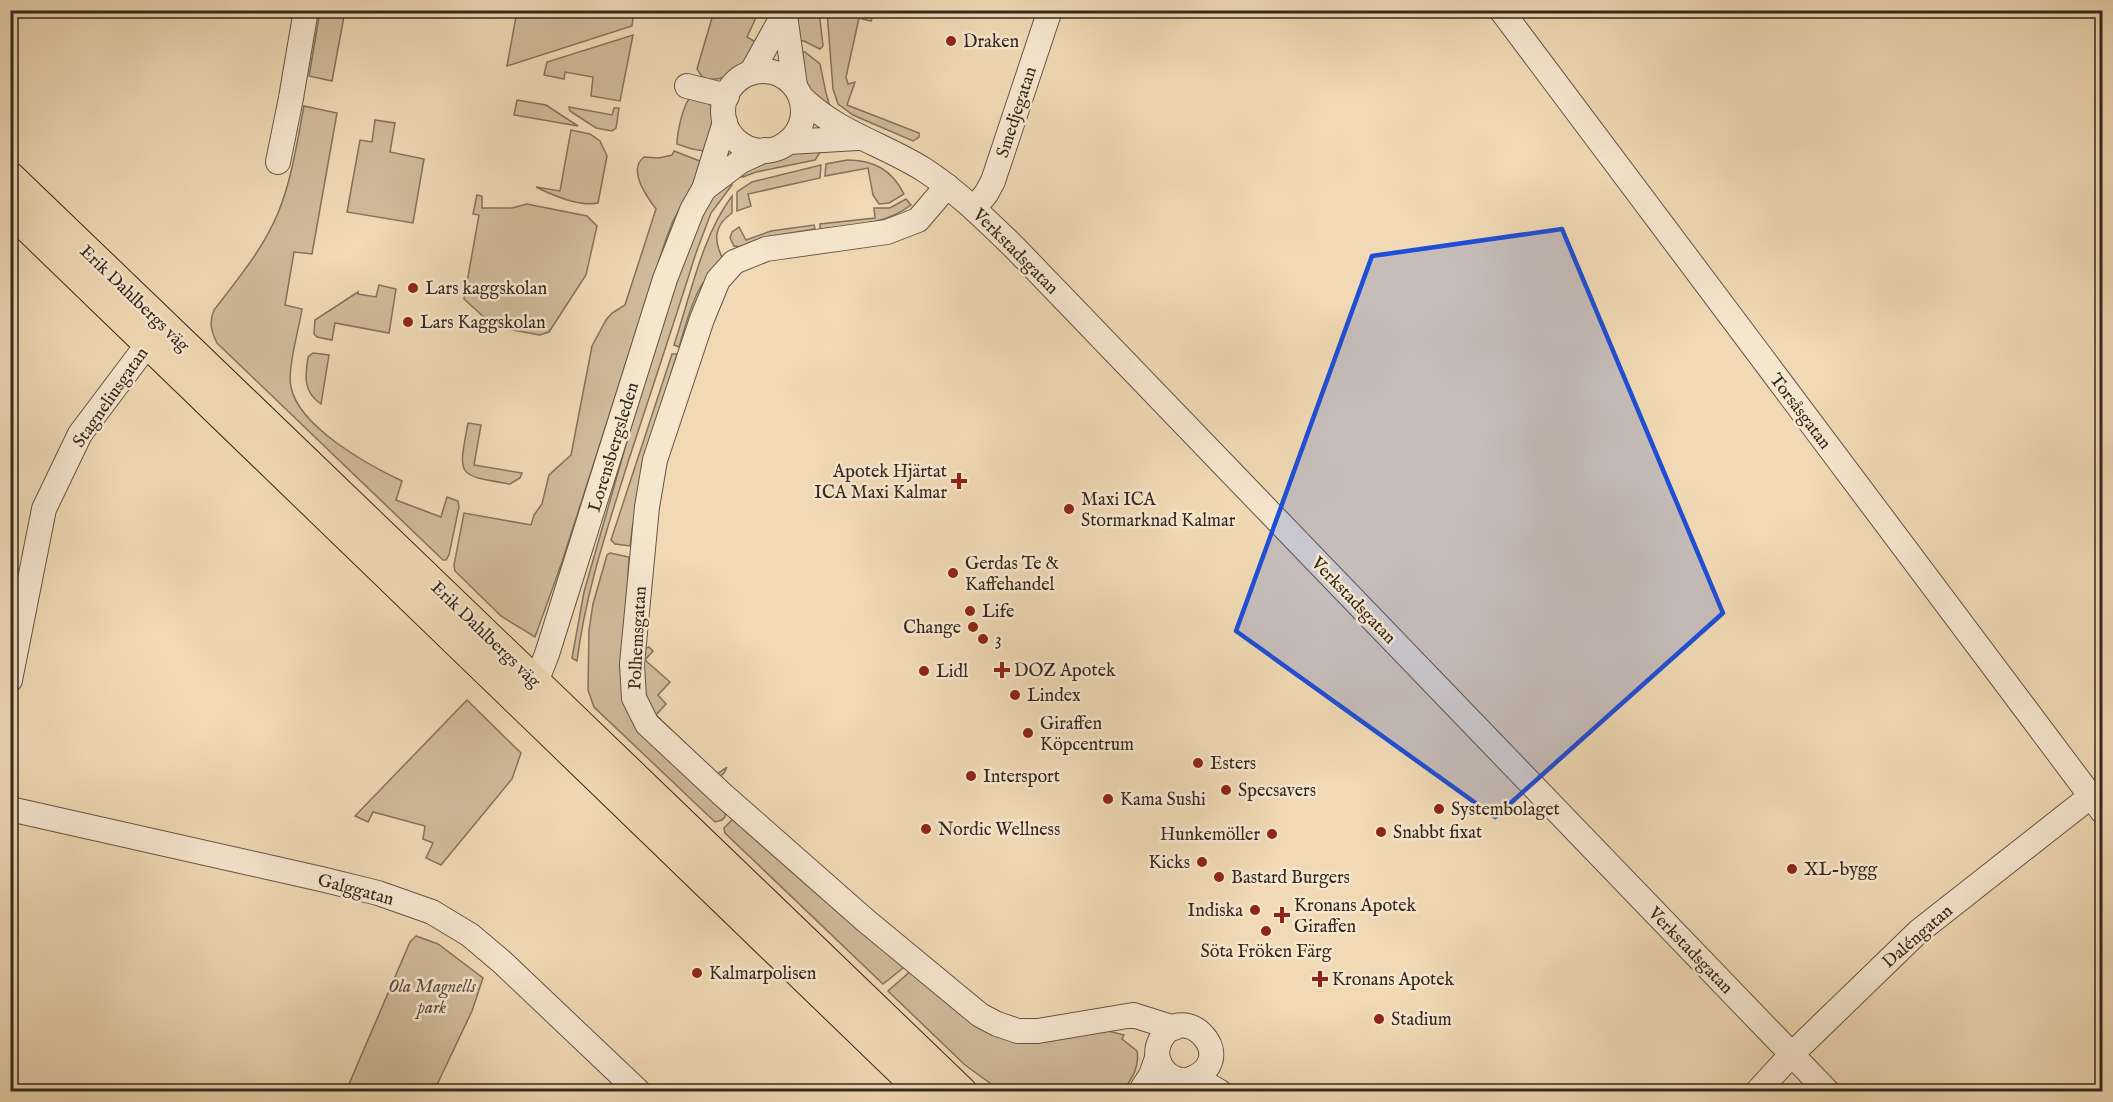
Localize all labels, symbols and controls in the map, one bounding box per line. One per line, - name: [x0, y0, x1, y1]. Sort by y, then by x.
- place label: Draken: [963, 31, 1020, 54]
- marker: Draken: [944, 34, 958, 48]
- street label: Smedjegatan: [992, 64, 1043, 161]
- street label: Verkstadsgatan: [966, 203, 1063, 300]
- street label: Erik Dahlbergs väg: [74, 241, 194, 358]
- place label: Lars kaggskolan: [425, 278, 548, 301]
- marker: Lars kaggskolan: [406, 281, 420, 295]
- place label: Lars Kaggskolan: [420, 312, 546, 335]
- marker: Lars Kaggskolan: [401, 315, 415, 329]
- street label: Stagneliusgatan: [68, 343, 154, 452]
- street label: Torsåsgatan: [1764, 369, 1836, 455]
- street label: Lorensbergsleden: [584, 379, 645, 515]
- place label: Apotek Hjärtat ICA Maxi Kalmar: [814, 461, 947, 505]
- marker: Apotek Hjärtat ICA Maxi Kalmar: [952, 474, 966, 488]
- place label: Maxi ICA Stormarknad Kalmar: [1081, 489, 1236, 533]
- marker: Maxi ICA Stormarknad Kalmar: [1062, 502, 1076, 516]
- street label: Verkstadsgatan: [1305, 552, 1401, 650]
- place label: Gerdas Te & Kaffehandel: [965, 553, 1059, 597]
- marker: Gerdas Te & Kaffehandel: [946, 566, 960, 580]
- street label: Erik Dahlbergs väg: [425, 577, 545, 694]
- street label: Polhemsgatan: [624, 585, 653, 690]
- place label: Life: [982, 601, 1014, 624]
- marker: Life: [963, 604, 977, 618]
- place label: Change: [903, 617, 961, 640]
- marker: Change: [966, 620, 980, 634]
- place label: 3: [995, 629, 1002, 652]
- marker: 3: [976, 632, 990, 646]
- place label: DOZ Apotek: [1014, 660, 1116, 683]
- place label: Lidl: [936, 661, 968, 684]
- marker: DOZ Apotek: [995, 663, 1009, 677]
- marker: Lidl: [917, 664, 931, 678]
- place label: Lindex: [1027, 685, 1081, 708]
- marker: Lindex: [1008, 688, 1022, 702]
- place label: Giraffen Köpcentrum: [1040, 713, 1134, 757]
- marker: Giraffen Köpcentrum: [1021, 726, 1035, 740]
- place label: Esters: [1210, 753, 1256, 776]
- marker: Esters: [1191, 756, 1205, 770]
- place label: Intersport: [983, 766, 1060, 789]
- marker: Intersport: [964, 769, 978, 783]
- place label: Specsavers: [1238, 780, 1316, 803]
- marker: Specsavers: [1219, 783, 1233, 797]
- place label: Kama Sushi: [1120, 789, 1206, 812]
- marker: Kama Sushi: [1101, 792, 1115, 806]
- place label: Systembolaget: [1451, 799, 1560, 822]
- marker: Systembolaget: [1432, 802, 1446, 816]
- place label: Nordic Wellness: [938, 819, 1060, 842]
- marker: Nordic Wellness: [919, 822, 933, 836]
- place label: Snabbt fixat: [1393, 822, 1482, 845]
- place label: Hunkemöller: [1160, 824, 1260, 847]
- marker: Snabbt fixat: [1374, 825, 1388, 839]
- marker: Hunkemöller: [1265, 827, 1279, 841]
- place label: Kicks: [1149, 852, 1190, 875]
- marker: Kicks: [1195, 855, 1209, 869]
- place label: XL-bygg: [1804, 859, 1877, 882]
- marker: XL-bygg: [1785, 862, 1799, 876]
- place label: Bastard Burgers: [1231, 867, 1350, 890]
- street label: Galggatan: [315, 869, 397, 912]
- marker: Bastard Burgers: [1212, 870, 1226, 884]
- place label: Kronans Apotek Giraffen: [1294, 895, 1417, 939]
- place label: Indiska: [1188, 900, 1243, 923]
- street label: Daléngatan: [1878, 900, 1958, 974]
- street label: Verkstadsgatan: [1642, 902, 1738, 1000]
- marker: Indiska: [1248, 903, 1262, 917]
- marker: Kronans Apotek Giraffen: [1275, 908, 1289, 922]
- marker: Söta Fröken Färg: [1259, 924, 1273, 938]
- place label: Söta Fröken Färg: [1200, 941, 1332, 964]
- place label: Kalmarpolisen: [709, 963, 817, 986]
- marker: Kalmarpolisen: [690, 966, 704, 980]
- place label: Kronans Apotek: [1332, 969, 1455, 992]
- marker: Kronans Apotek: [1313, 972, 1327, 986]
- park label: Ola Magnells park: [388, 976, 477, 1020]
- place label: Stadium: [1391, 1009, 1452, 1032]
- marker: Stadium: [1372, 1012, 1386, 1026]

